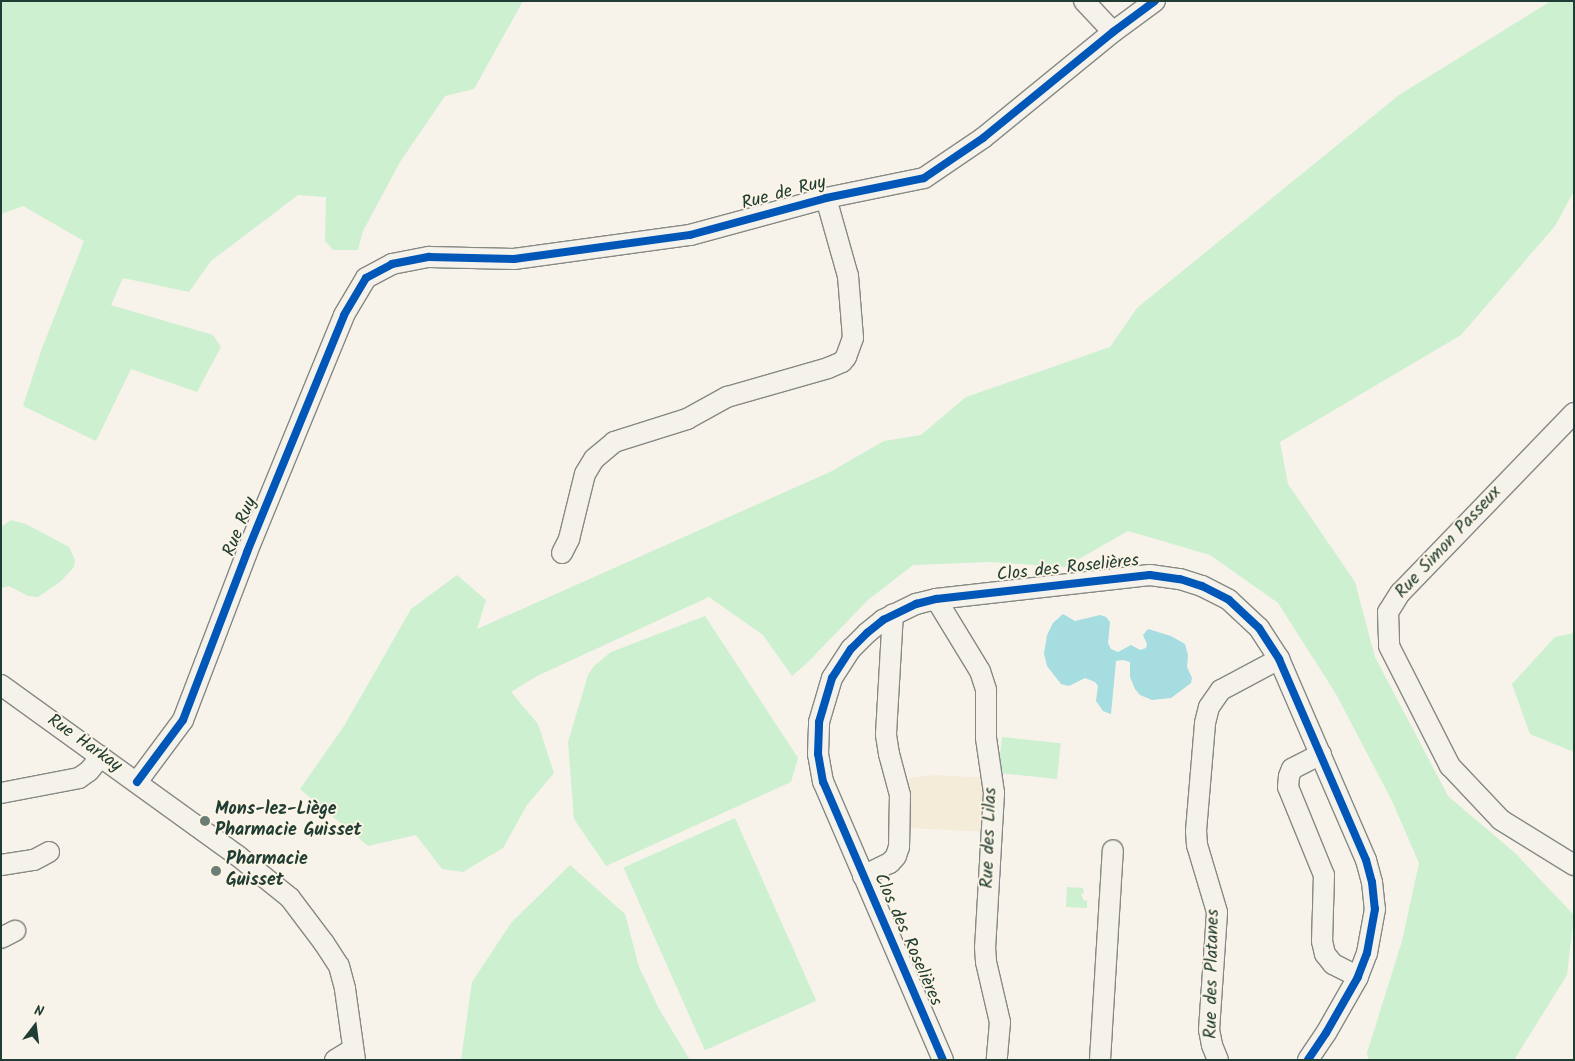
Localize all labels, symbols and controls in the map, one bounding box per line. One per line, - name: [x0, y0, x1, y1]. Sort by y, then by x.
- street label: Rue de Ruy: [739, 172, 829, 216]
- street label: Rue Simon Passeux: [1391, 482, 1507, 604]
- street label: Rue Ruy: [219, 494, 263, 560]
- street label: Clos des Roselières: [996, 551, 1140, 587]
- street label: Rue Harkay: [42, 710, 126, 778]
- street label: Rue des Lilas: [977, 787, 1003, 889]
- place label: Mons-lez-Liège Pharmacie Guisset: [215, 800, 362, 842]
- marker: Mons-lez-Liège Pharmacie Guisset: [199, 815, 211, 827]
- place label: Pharmacie Guisset: [226, 850, 308, 892]
- marker: Pharmacie Guisset: [210, 865, 222, 877]
- street label: Clos des Roselières: [868, 870, 946, 1010]
- street label: Rue des Platanes: [1201, 909, 1225, 1039]
- text: N: [32, 1000, 46, 1023]
- north arrow: [10, 1001, 60, 1051]

